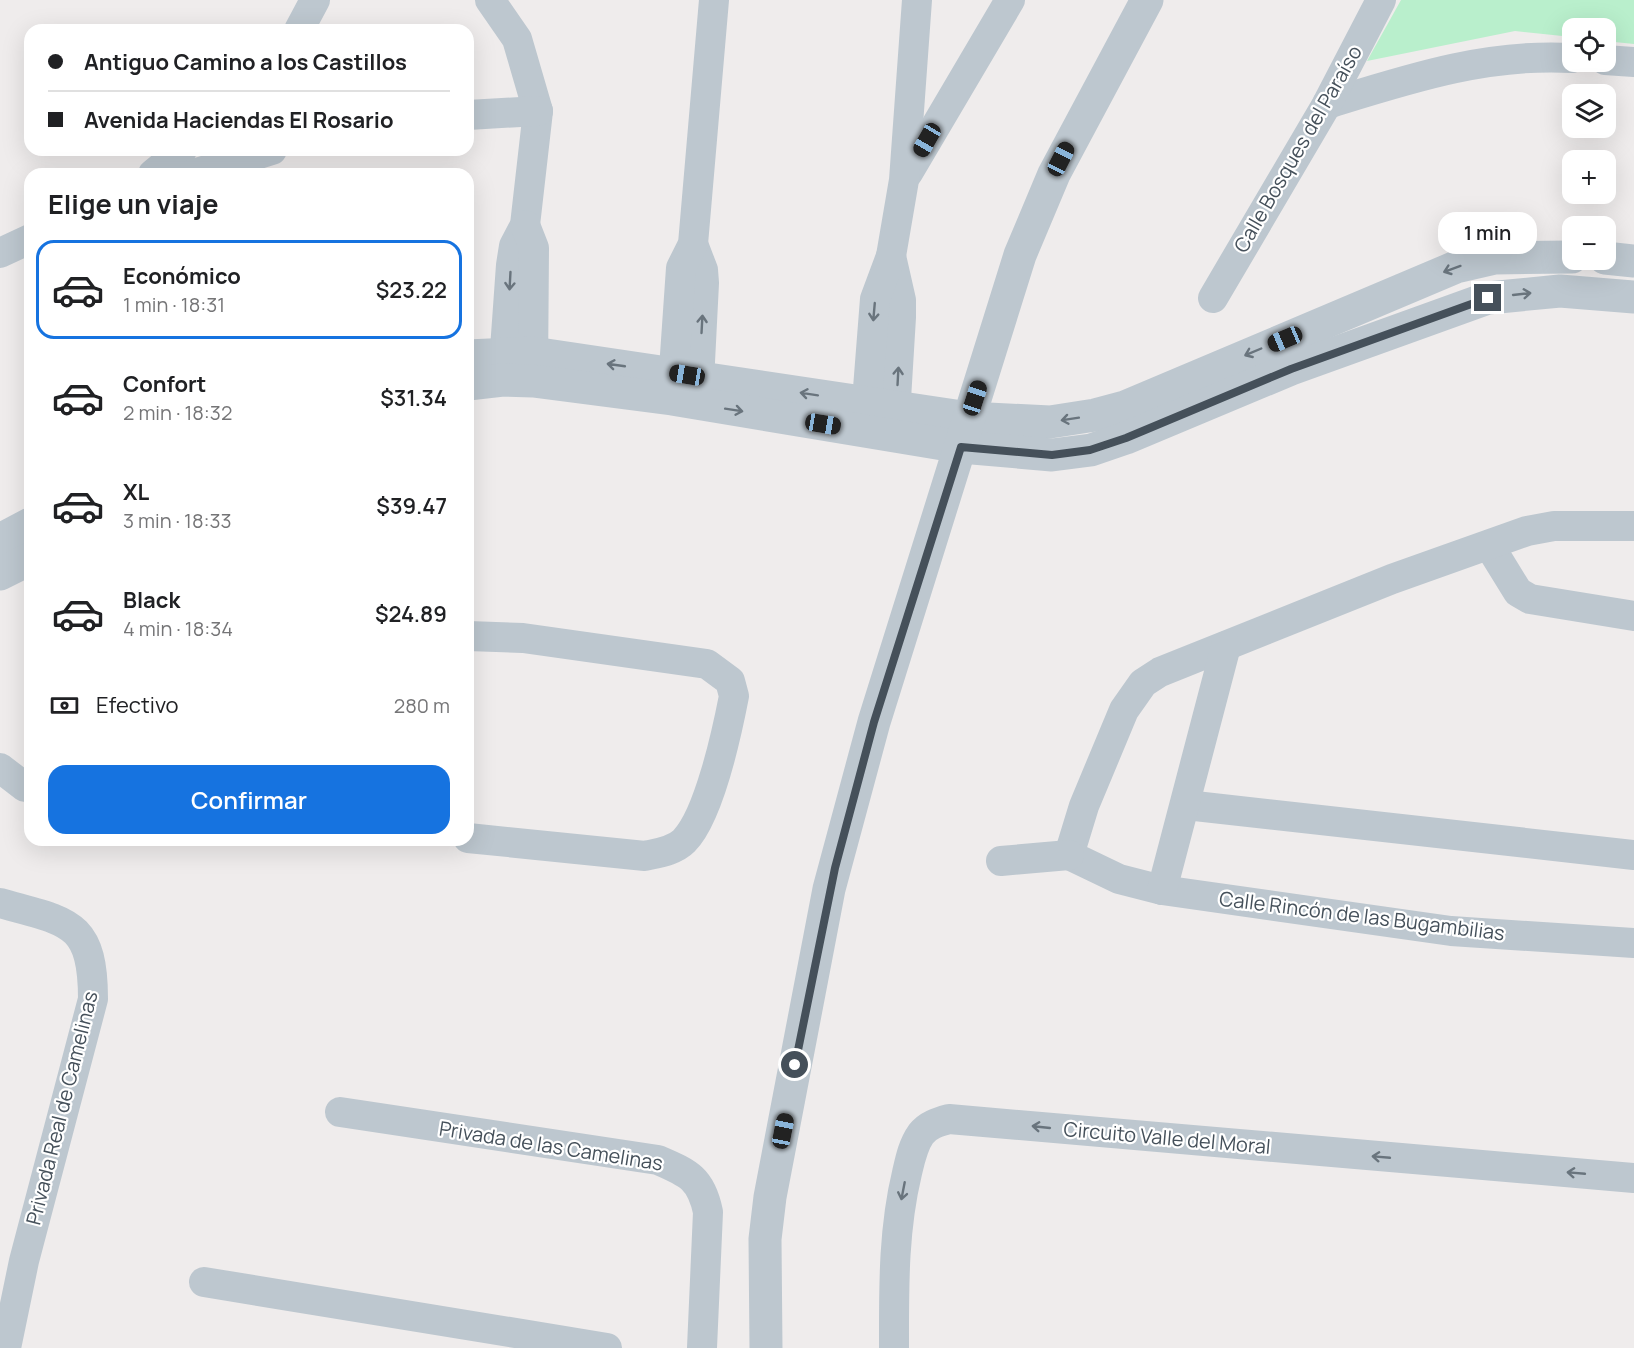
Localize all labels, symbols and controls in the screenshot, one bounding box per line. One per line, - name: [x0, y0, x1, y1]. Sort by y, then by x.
- map controls: [1562, 18, 1616, 270]
- button: locate: [1562, 18, 1616, 72]
- street label: Calle Bosques del Paraíso: [1227, 40, 1368, 257]
- text: Antiguo Camino a los Castillos: [84, 47, 407, 77]
- button: layers: [1562, 84, 1616, 138]
- text: Avenida Haciendas El Rosario: [84, 105, 394, 135]
- car: [910, 120, 944, 160]
- car: [1045, 139, 1077, 179]
- button: +: [1562, 150, 1616, 204]
- text: Elige un viaje: [48, 185, 219, 222]
- callout: 1 min: [1438, 211, 1538, 253]
- button: −: [1562, 216, 1616, 270]
- text: 1 min: [1464, 219, 1511, 246]
- text: Económico: [123, 261, 241, 291]
- icon: car: [51, 263, 105, 317]
- one-way arrow: [1443, 264, 1462, 275]
- one-way arrow: [504, 270, 515, 290]
- text: $23.22: [376, 275, 447, 305]
- route end: [1474, 284, 1501, 311]
- one-way arrow: [1512, 288, 1532, 299]
- text: 1 min · 18:31: [123, 291, 225, 318]
- one-way arrow: [868, 301, 879, 321]
- one-way arrow: [696, 315, 707, 335]
- car: [1265, 324, 1305, 354]
- one-way arrow: [1244, 347, 1263, 358]
- one-way arrow: [606, 360, 626, 371]
- car: [668, 363, 706, 387]
- one-way arrow: [893, 367, 904, 387]
- text: Confort: [123, 369, 206, 399]
- icon: car: [51, 371, 105, 425]
- car: [961, 378, 989, 418]
- text: $31.34: [380, 383, 447, 413]
- one-way arrow: [799, 388, 819, 399]
- text: 2 min · 18:32: [123, 399, 232, 426]
- one-way arrow: [724, 404, 744, 415]
- car: [804, 412, 842, 436]
- one-way arrow: [1061, 413, 1081, 424]
- text: XL: [123, 477, 149, 507]
- icon: car: [51, 479, 105, 533]
- text: $39.47: [376, 491, 447, 521]
- text: 3 min · 18:33: [123, 507, 232, 534]
- text: Black: [123, 585, 180, 615]
- icon: car: [51, 587, 105, 641]
- text: $24.89: [375, 599, 447, 629]
- text: 4 min · 18:34: [123, 615, 233, 642]
- icon: cash: [48, 689, 81, 722]
- text: Efectivo: [96, 690, 179, 720]
- text: 280 m: [394, 692, 450, 719]
- button: Confirmar: [48, 765, 450, 834]
- street label: Calle Rincón de las Bugambilias: [1218, 885, 1506, 946]
- street label: Privada Real de Camelinas: [19, 988, 104, 1228]
- route start: [781, 1051, 808, 1078]
- car: [771, 1112, 795, 1150]
- street label: Privada de las Camelinas: [437, 1114, 665, 1177]
- street label: Circuito Valle del Moral: [1062, 1115, 1272, 1160]
- one-way arrow: [1031, 1121, 1051, 1132]
- one-way arrow: [1372, 1151, 1392, 1162]
- one-way arrow: [1566, 1167, 1586, 1178]
- one-way arrow: [897, 1181, 908, 1201]

